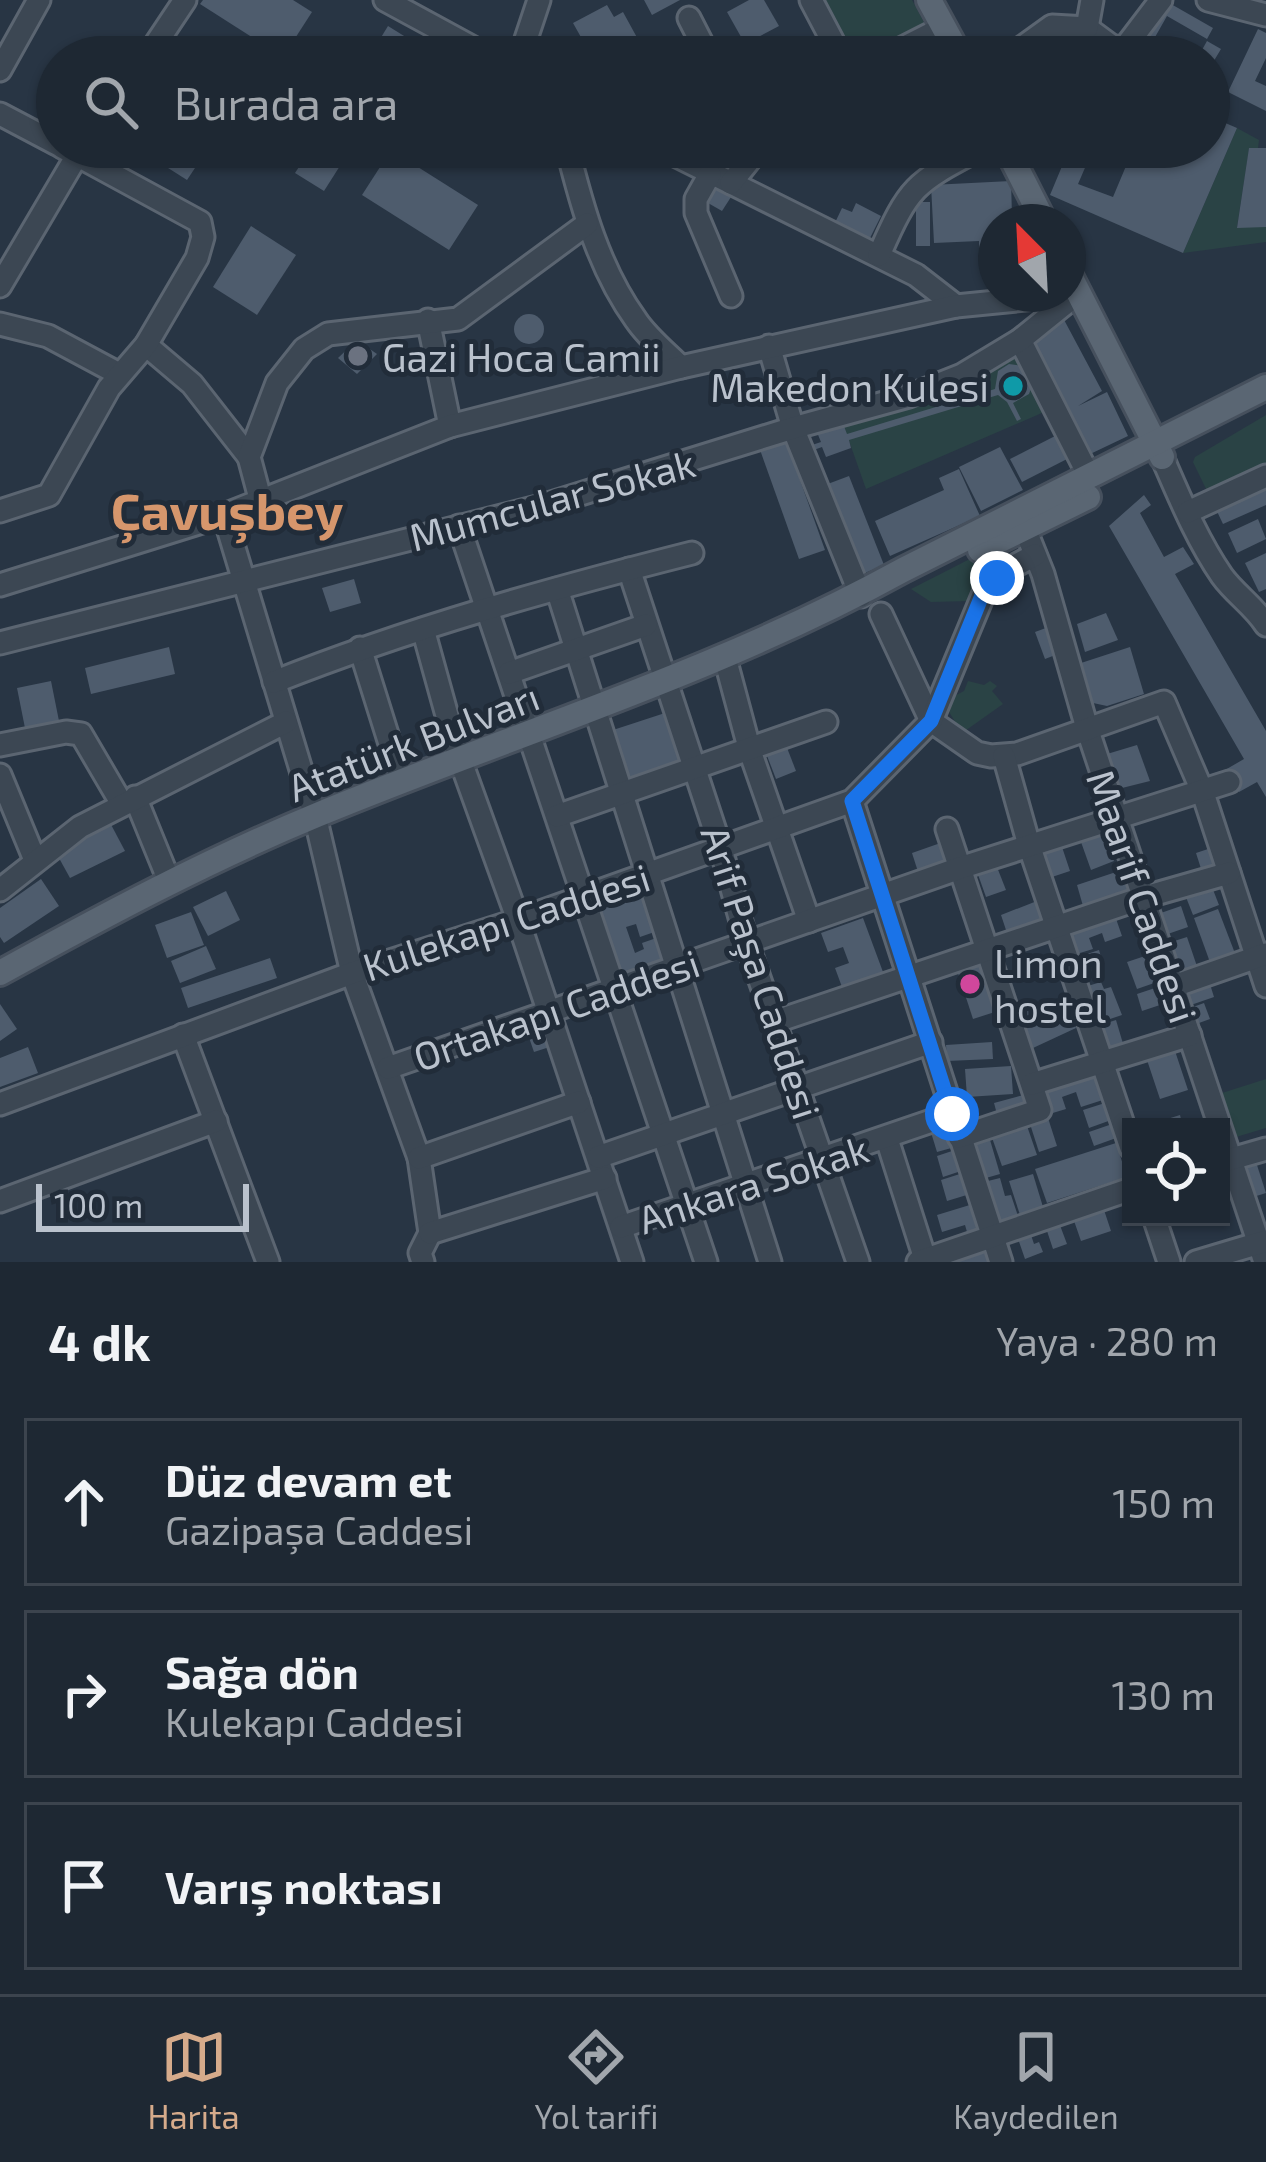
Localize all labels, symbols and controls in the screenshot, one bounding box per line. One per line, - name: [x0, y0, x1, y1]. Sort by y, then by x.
- search box: [36, 36, 1230, 168]
- icon: search: [78, 69, 144, 135]
- text: Burada ara: [174, 75, 398, 129]
- north arrow: [978, 204, 1086, 312]
- place label: Gazi Hoca Camii: [382, 333, 661, 380]
- marker: Gazi Hoca Camii: [345, 343, 371, 369]
- place label: Makedon Kulesi: [710, 363, 989, 410]
- marker: Makedon Kulesi: [1000, 373, 1026, 399]
- street label: Mumcular Sokak: [404, 438, 700, 560]
- district label: Çavuşbey: [111, 479, 343, 544]
- route end: [970, 551, 1024, 605]
- street label: Atatürk Bulvarı: [281, 672, 545, 810]
- street label: Maarif Caddesi: [1078, 764, 1208, 1028]
- street label: Arif Paşa Caddesi: [691, 820, 832, 1125]
- street label: Kulekapı Caddesi: [357, 852, 655, 990]
- street label: Ortakapı Caddesi: [407, 938, 705, 1080]
- place label: Limon hostel: [994, 939, 1106, 1031]
- marker: Limon hostel: [957, 971, 983, 997]
- route start: [925, 1087, 979, 1141]
- map controls: [1122, 1118, 1230, 1226]
- button: locate: [1122, 1118, 1230, 1226]
- street label: Ankara Sokak: [632, 1124, 874, 1242]
- scale bar: [36, 1178, 249, 1231]
- text: 100 m: [54, 1185, 143, 1225]
- text: 4 dk: [48, 1310, 150, 1371]
- text: Yaya · 280 m: [996, 1317, 1218, 1364]
- text: Düz devam et: [165, 1452, 452, 1506]
- icon: ahead: [51, 1469, 117, 1535]
- text: 150 m: [1112, 1479, 1215, 1526]
- text: Gazipaşa Caddesi: [165, 1506, 473, 1553]
- text: Sağa dön: [165, 1644, 359, 1698]
- icon: right: [51, 1661, 117, 1727]
- text: 130 m: [1111, 1671, 1215, 1718]
- text: Kulekapı Caddesi: [165, 1698, 464, 1745]
- icon: arrive: [51, 1853, 117, 1919]
- text: Varış noktası: [165, 1859, 443, 1913]
- tab: Harita: [147, 2024, 240, 2136]
- tab: Yol tarifi: [534, 2024, 658, 2136]
- tab: Kaydedilen: [953, 2024, 1119, 2136]

